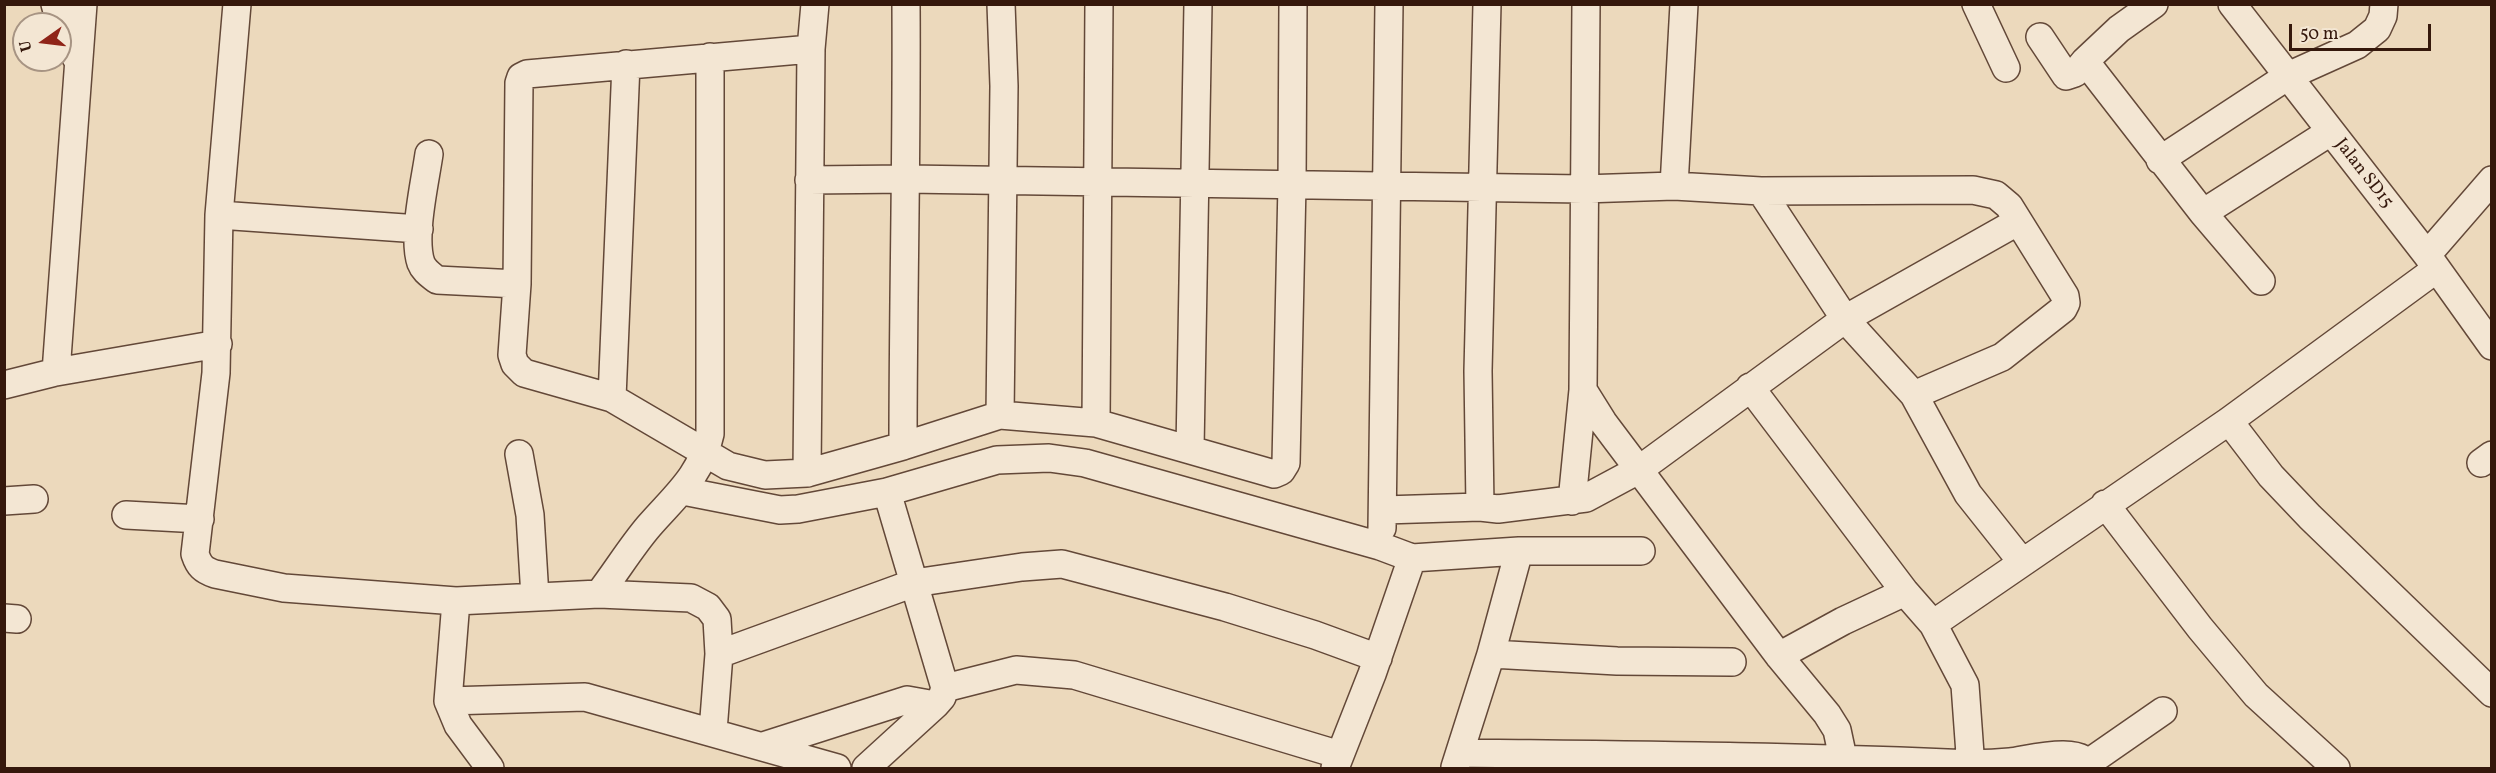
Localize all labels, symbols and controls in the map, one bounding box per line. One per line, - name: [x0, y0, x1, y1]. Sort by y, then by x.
- north arrow: [12, 12, 72, 72]
- scale bar: [2292, 12, 2434, 50]
- text: 50 m: [2300, 22, 2339, 47]
- text: U: [14, 38, 38, 54]
- street label: Jalan SD15: [2329, 135, 2397, 213]

